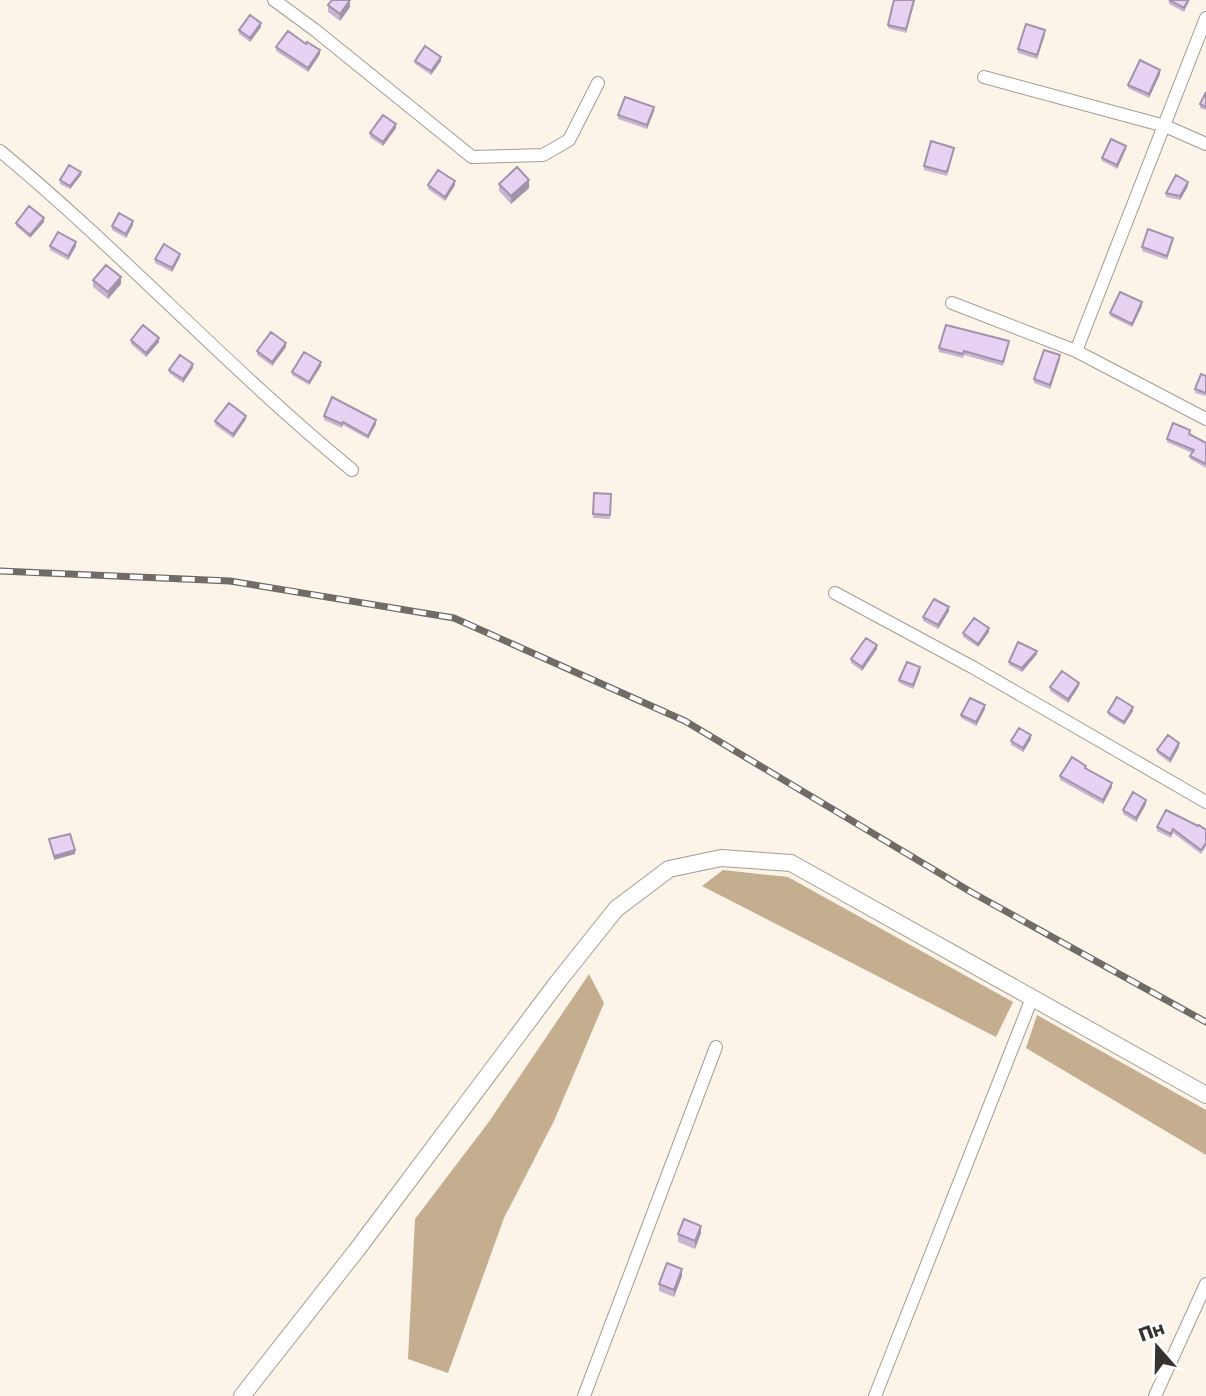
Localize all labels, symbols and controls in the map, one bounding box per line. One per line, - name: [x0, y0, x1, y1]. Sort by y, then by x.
- north arrow: [1122, 1312, 1192, 1382]
- text: Пн: [1135, 1315, 1167, 1346]

